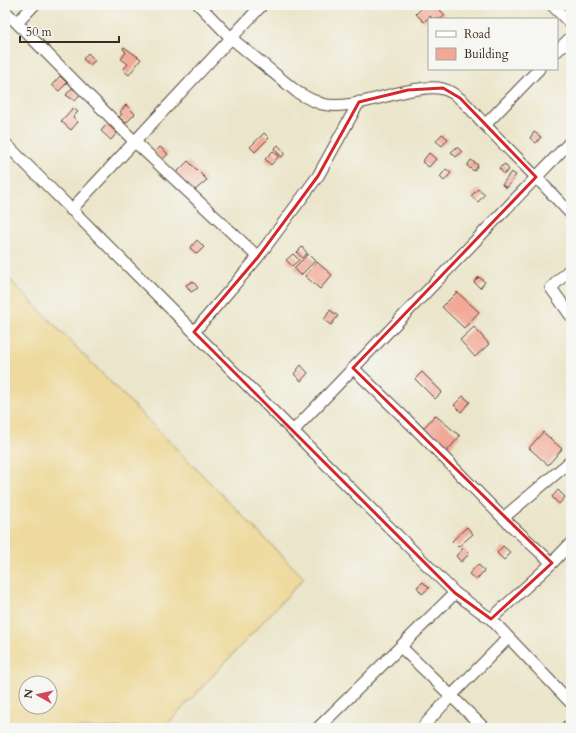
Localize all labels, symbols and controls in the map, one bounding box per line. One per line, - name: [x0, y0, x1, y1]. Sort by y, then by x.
- scale bar: [20, 18, 119, 44]
- legend: [428, 18, 558, 70]
- text: 50 m: [26, 24, 53, 40]
- text: Road: [464, 26, 491, 42]
- text: Building: [464, 46, 509, 62]
- north arrow: [18, 675, 58, 715]
- text: N: [21, 687, 37, 699]

